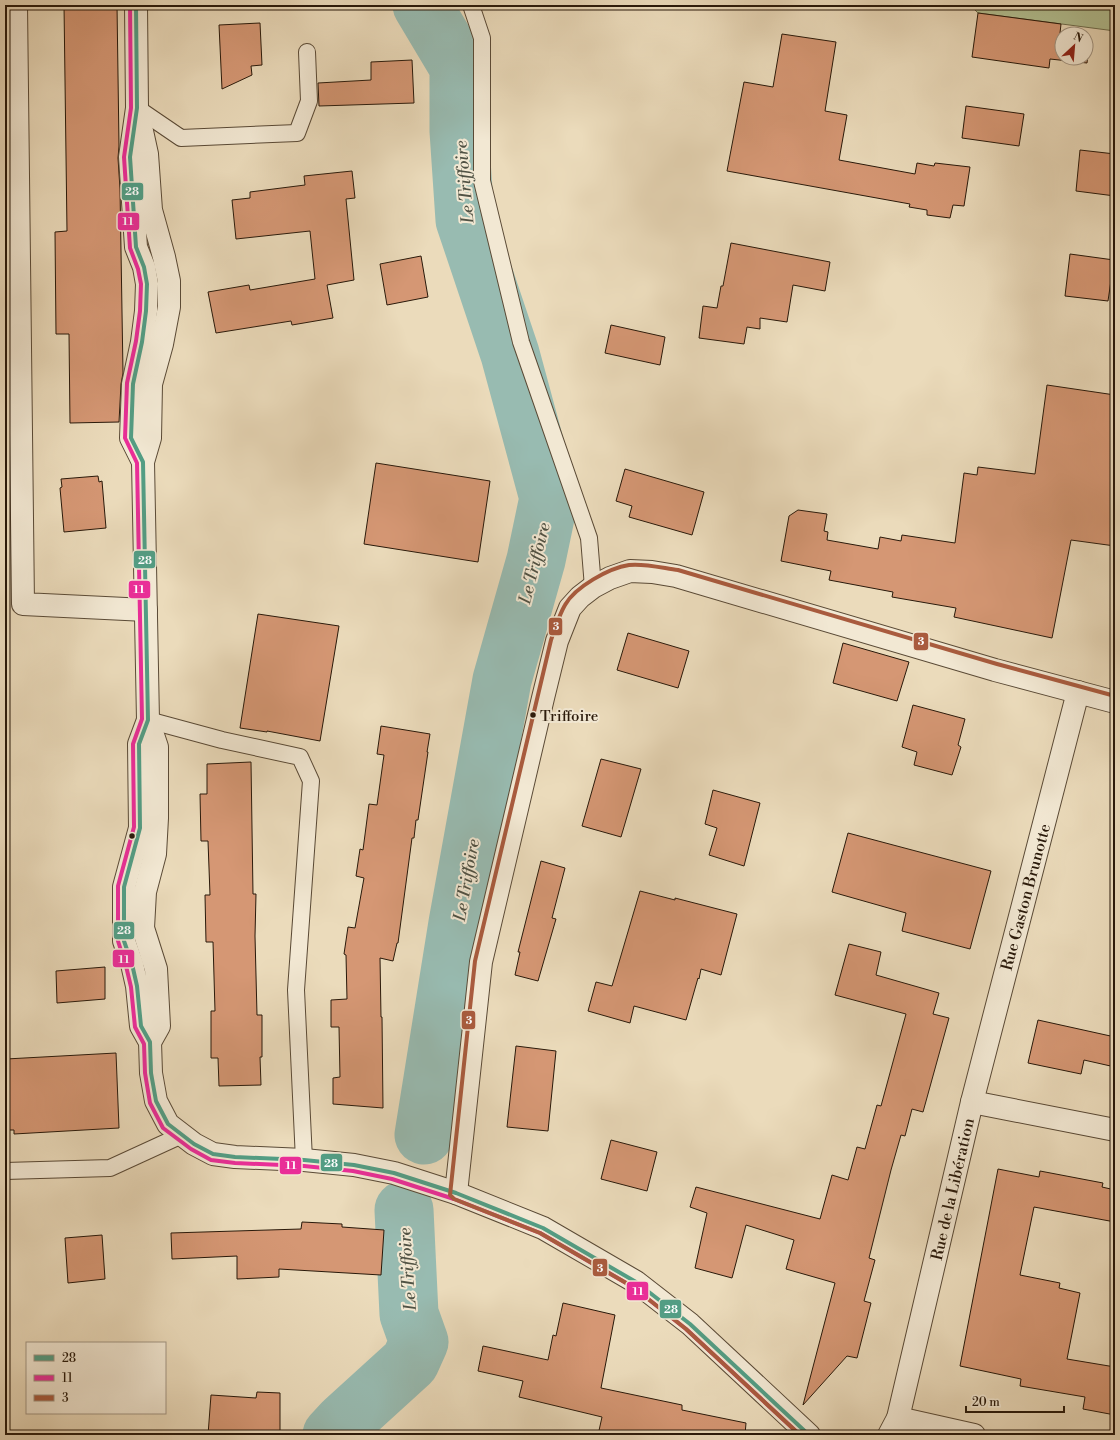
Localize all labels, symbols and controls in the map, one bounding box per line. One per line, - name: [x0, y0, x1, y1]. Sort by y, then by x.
- north arrow: [1054, 26, 1094, 66]
- text: N: [1071, 30, 1085, 46]
- water label: Le Triffoire: [450, 140, 480, 225]
- line badge: 28: [121, 182, 144, 201]
- text: 28: [125, 185, 139, 199]
- line badge: 11: [117, 212, 140, 231]
- text: 11: [123, 215, 134, 229]
- water label: Le Triffoire: [514, 520, 556, 607]
- line badge: 28: [133, 550, 156, 569]
- text: 28: [138, 554, 152, 568]
- line badge: 11: [128, 580, 151, 599]
- text: 11: [134, 583, 145, 597]
- line badge: 3: [548, 617, 563, 636]
- text: 3: [553, 620, 560, 634]
- line badge: 3: [913, 632, 929, 651]
- text: 3: [918, 635, 925, 649]
- place label: Triffoire: [540, 707, 598, 726]
- marker: Triffoire: [528, 710, 538, 720]
- street label: Rue Gaston Brunotte: [997, 822, 1055, 973]
- unlabelled marker: [127, 831, 137, 841]
- water label: Le Triffoire: [449, 837, 485, 924]
- line badge: 28: [113, 921, 135, 940]
- text: 28: [117, 924, 131, 938]
- line badge: 11: [112, 949, 135, 968]
- text: 11: [119, 953, 130, 967]
- line badge: 3: [461, 1010, 476, 1030]
- text: 3: [466, 1014, 473, 1028]
- street label: Rue de la Libération: [927, 1116, 979, 1262]
- line badge: 28: [320, 1153, 343, 1172]
- line badge: 11: [279, 1156, 302, 1175]
- text: 28: [324, 1157, 338, 1171]
- text: 11: [286, 1159, 297, 1173]
- water label: Le Triffoire: [394, 1227, 422, 1312]
- line badge: 3: [592, 1258, 608, 1277]
- text: 3: [597, 1262, 604, 1276]
- line badge: 11: [626, 1281, 649, 1301]
- text: 11: [633, 1285, 644, 1299]
- line badge: 28: [659, 1299, 682, 1319]
- text: 28: [664, 1303, 678, 1317]
- legend: [26, 1342, 166, 1414]
- text: 28: [62, 1351, 76, 1366]
- text: 11: [62, 1371, 74, 1386]
- scale bar: [966, 1388, 1064, 1414]
- text: 3: [62, 1391, 69, 1406]
- text: 20 m: [972, 1395, 1000, 1410]

